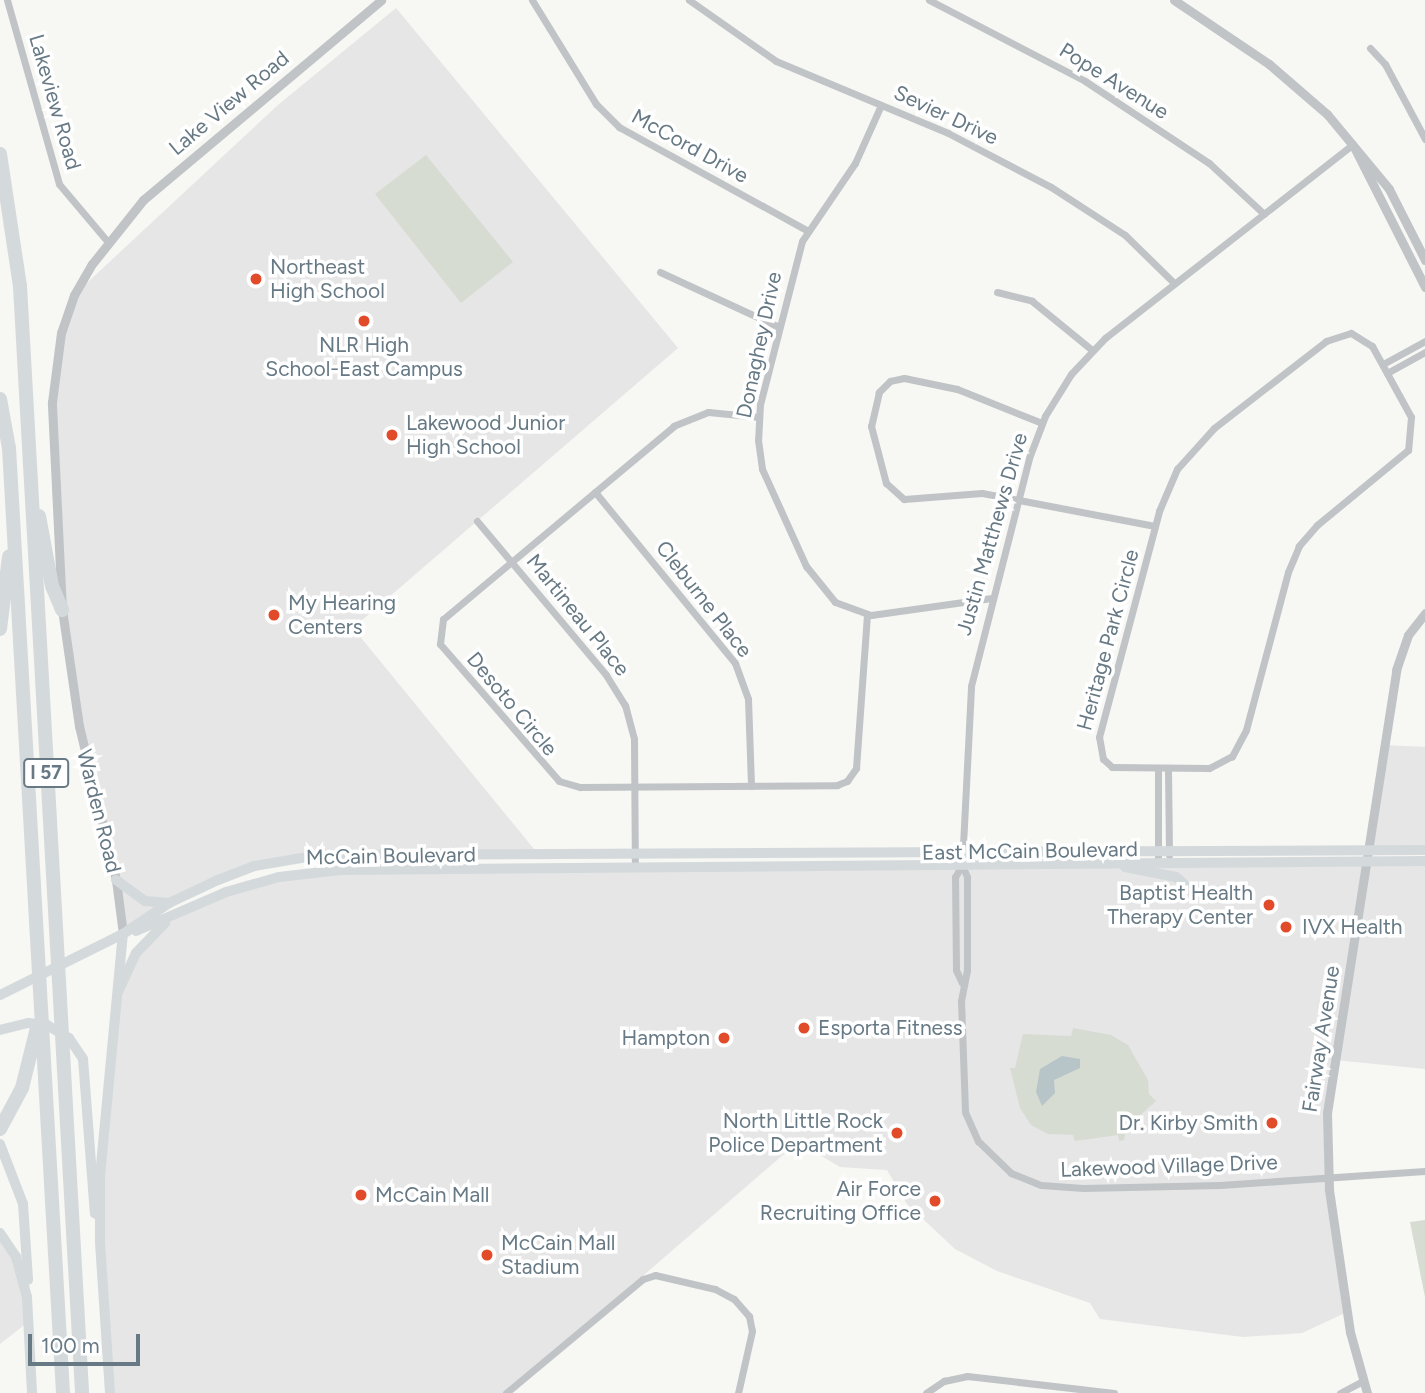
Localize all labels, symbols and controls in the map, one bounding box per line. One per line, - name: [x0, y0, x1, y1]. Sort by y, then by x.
- street label: Lakeview Road: [24, 31, 86, 173]
- street label: Pope Avenue: [1055, 37, 1173, 125]
- street label: Lake View Road: [164, 46, 294, 160]
- street label: Sevier Drive: [890, 80, 1002, 150]
- street label: McCord Drive: [627, 104, 753, 188]
- place label: Northeast High School: [270, 254, 385, 304]
- street label: Donaghey Drive: [731, 269, 787, 421]
- marker: Northeast High School: [248, 271, 264, 287]
- marker: NLR High School-East Campus: [356, 313, 372, 329]
- place label: NLR High School-East Campus: [265, 332, 463, 382]
- place label: Lakewood Junior High School: [406, 410, 565, 460]
- marker: Lakewood Junior High School: [384, 427, 400, 443]
- street label: Justin Matthews Drive: [951, 430, 1033, 638]
- street label: Cleburne Place: [651, 536, 757, 662]
- street label: Heritage Park Circle: [1072, 547, 1144, 733]
- street label: Martineau Place: [521, 549, 635, 681]
- place label: My Hearing Centers: [288, 590, 396, 640]
- marker: My Hearing Centers: [266, 607, 282, 623]
- street label: Desoto Circle: [461, 647, 563, 761]
- street label: Warden Road: [72, 747, 126, 875]
- road number: I 57: [22, 758, 70, 788]
- street label: East McCain Boulevard: [922, 837, 1138, 865]
- street label: McCain Boulevard: [306, 842, 476, 870]
- place label: Baptist Health Therapy Center: [1107, 880, 1253, 930]
- marker: Baptist Health Therapy Center: [1259, 895, 1279, 915]
- place label: IVX Health: [1302, 914, 1403, 940]
- marker: IVX Health: [1276, 917, 1296, 937]
- street label: Fairway Avenue: [1297, 964, 1345, 1114]
- place label: Esporta Fitness: [818, 1015, 963, 1041]
- marker: Esporta Fitness: [796, 1020, 812, 1036]
- place label: Hampton: [621, 1025, 710, 1051]
- marker: Hampton: [716, 1030, 732, 1046]
- place label: North Little Rock Police Department: [708, 1108, 883, 1158]
- place label: Dr. Kirby Smith: [1119, 1110, 1258, 1136]
- marker: Dr. Kirby Smith: [1264, 1115, 1280, 1131]
- marker: North Little Rock Police Department: [889, 1125, 905, 1141]
- street label: Lakewood Village Drive: [1060, 1150, 1278, 1182]
- place label: Air Force Recruiting Office: [760, 1176, 921, 1226]
- place label: McCain Mall: [375, 1182, 489, 1208]
- marker: McCain Mall: [353, 1187, 369, 1203]
- marker: Air Force Recruiting Office: [927, 1193, 943, 1209]
- place label: McCain Mall Stadium: [501, 1230, 615, 1280]
- marker: McCain Mall Stadium: [479, 1247, 495, 1263]
- scale bar: [32, 1320, 144, 1364]
- text: 100 m: [41, 1333, 100, 1358]

